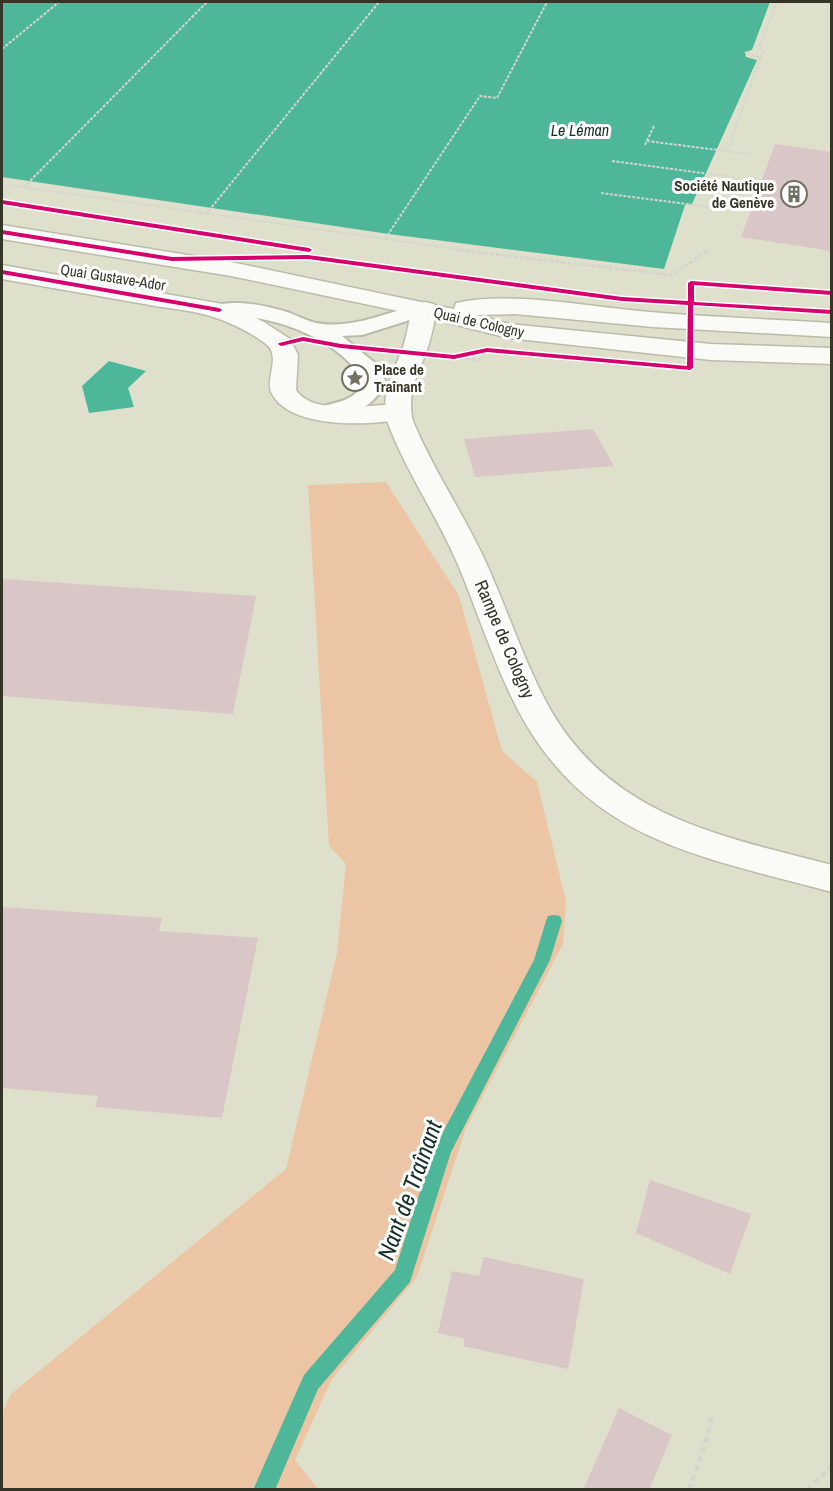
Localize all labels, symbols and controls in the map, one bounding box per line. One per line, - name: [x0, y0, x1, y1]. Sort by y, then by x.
- water label: Le Léman: [551, 119, 609, 141]
- place label: Société Nautique de Genève: [674, 175, 774, 213]
- building icon: Société Nautique de Genève: [779, 179, 809, 209]
- street label: Quai Gustave-Ador: [59, 258, 167, 296]
- street label: Quai de Cologny: [432, 301, 527, 343]
- place label: Place de Traînant: [374, 359, 424, 397]
- place icon: Place de Traînant: [340, 363, 370, 393]
- street label: Rampe de Cologny: [469, 576, 541, 703]
- water label: Nant de Traînant: [369, 1115, 449, 1264]

